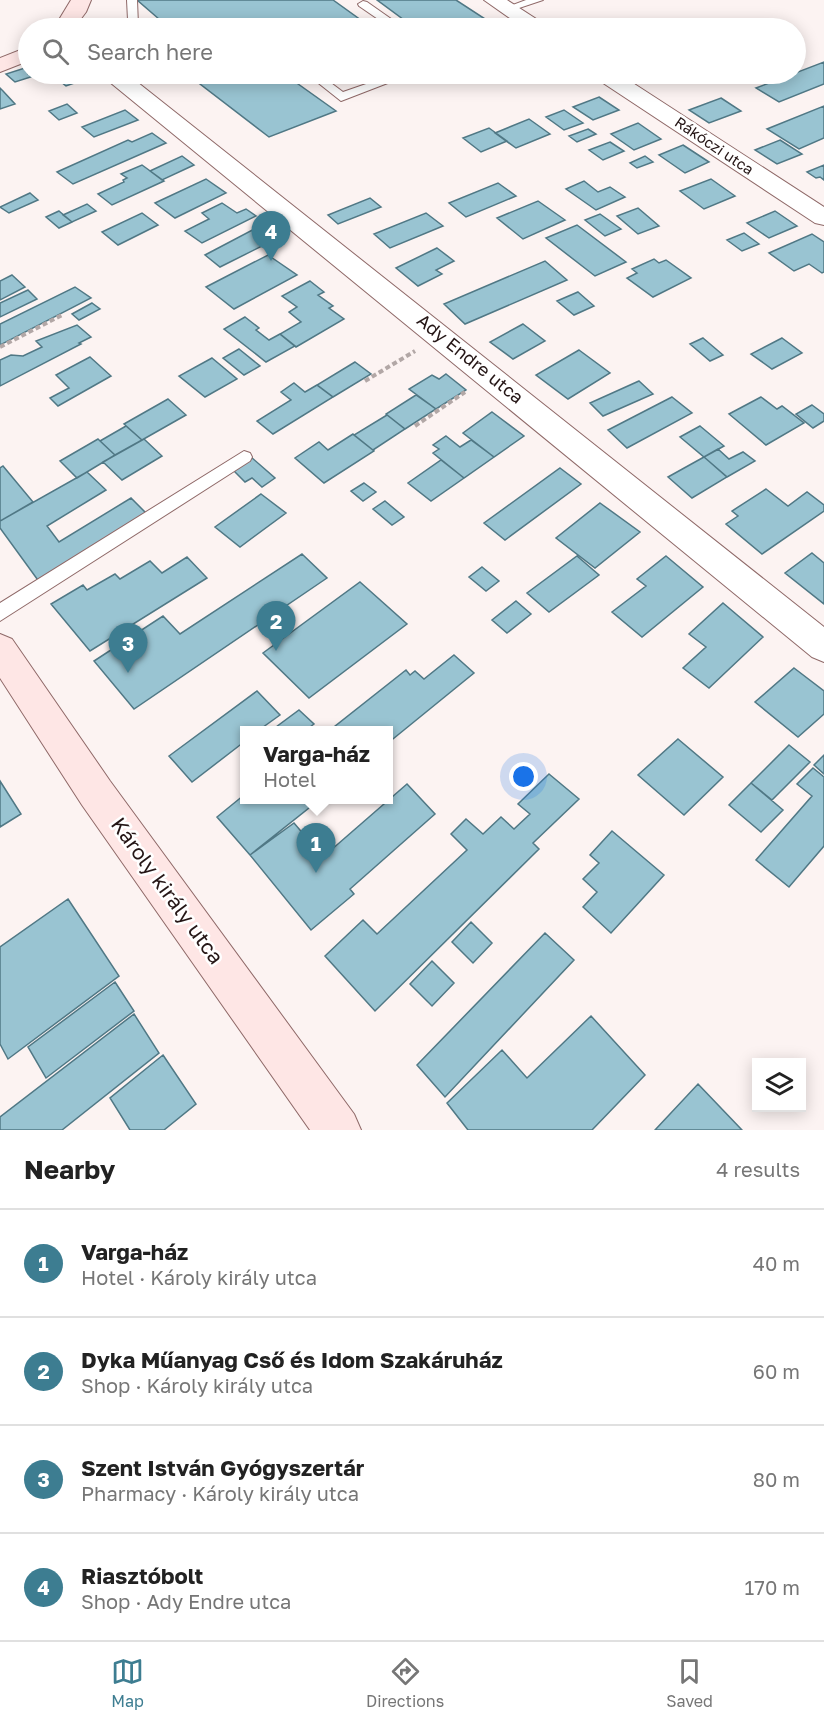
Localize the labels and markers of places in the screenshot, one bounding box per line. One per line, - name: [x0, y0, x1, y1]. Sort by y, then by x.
- pin: 4: [252, 212, 290, 261]
- pin: 2: [256, 602, 296, 651]
- pin: 3: [108, 624, 148, 673]
- pin: 1: [296, 824, 336, 873]

